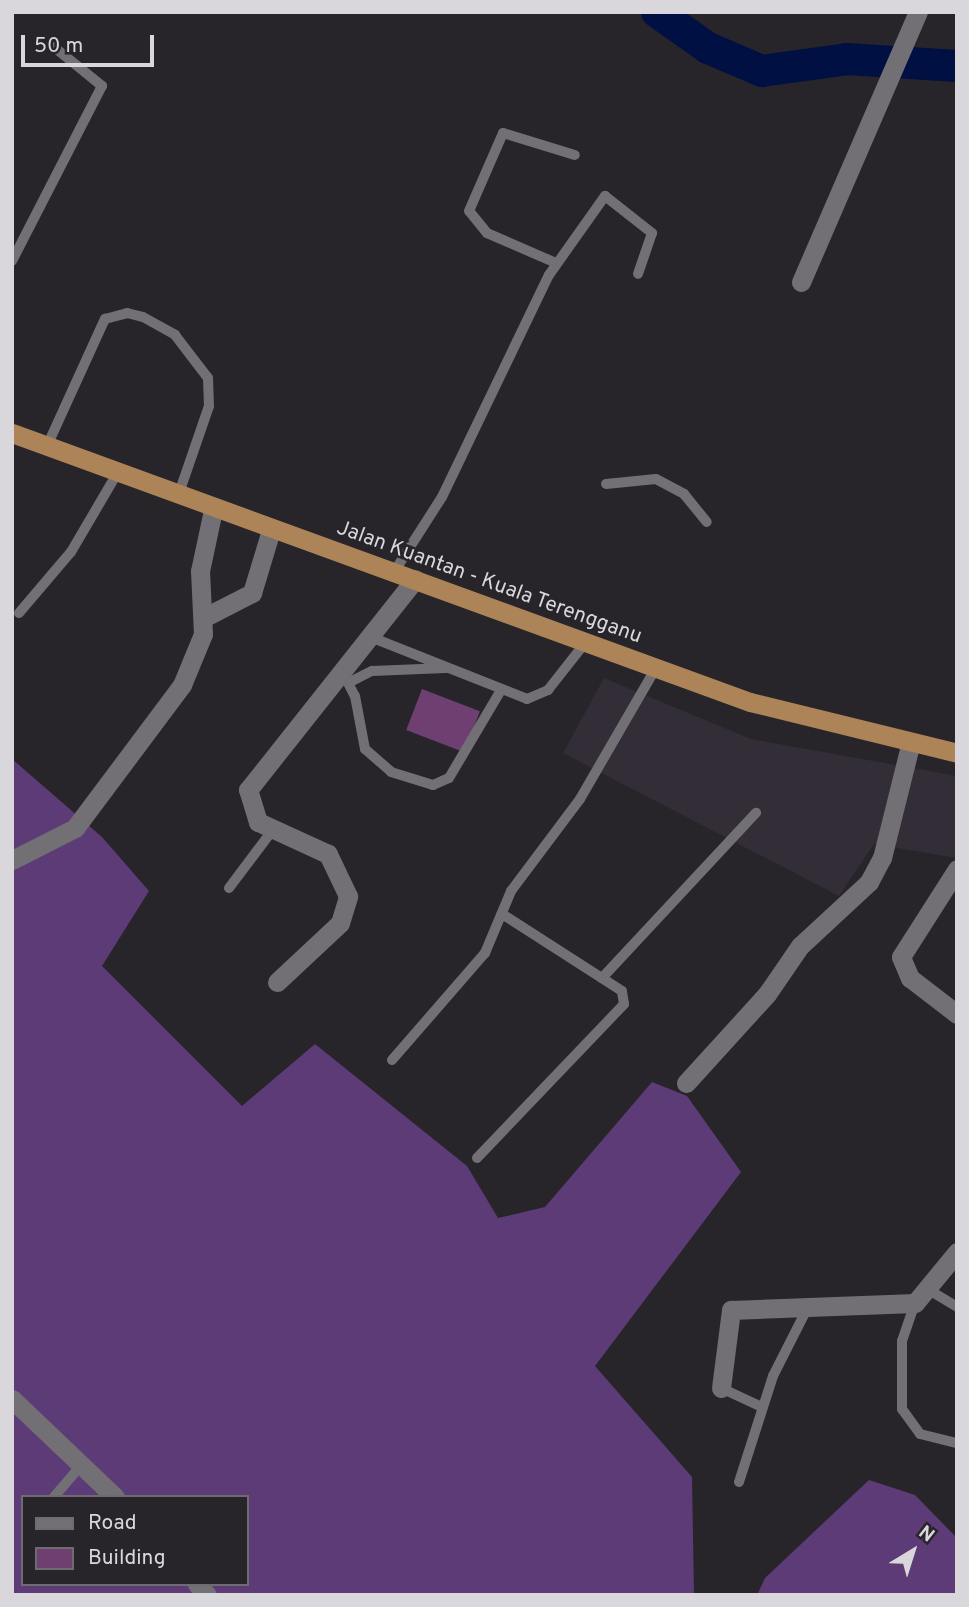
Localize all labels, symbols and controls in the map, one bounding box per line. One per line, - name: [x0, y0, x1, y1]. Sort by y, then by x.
- scale bar: [24, 21, 158, 65]
- text: 50 m: [34, 33, 83, 60]
- street label: Jalan Kuantan - Kuala Terengganu: [333, 516, 645, 650]
- legend: [21, 1495, 248, 1586]
- text: Road: [88, 1510, 137, 1537]
- north arrow: [878, 1516, 948, 1586]
- text: N: [913, 1521, 939, 1548]
- text: Building: [88, 1545, 166, 1572]

